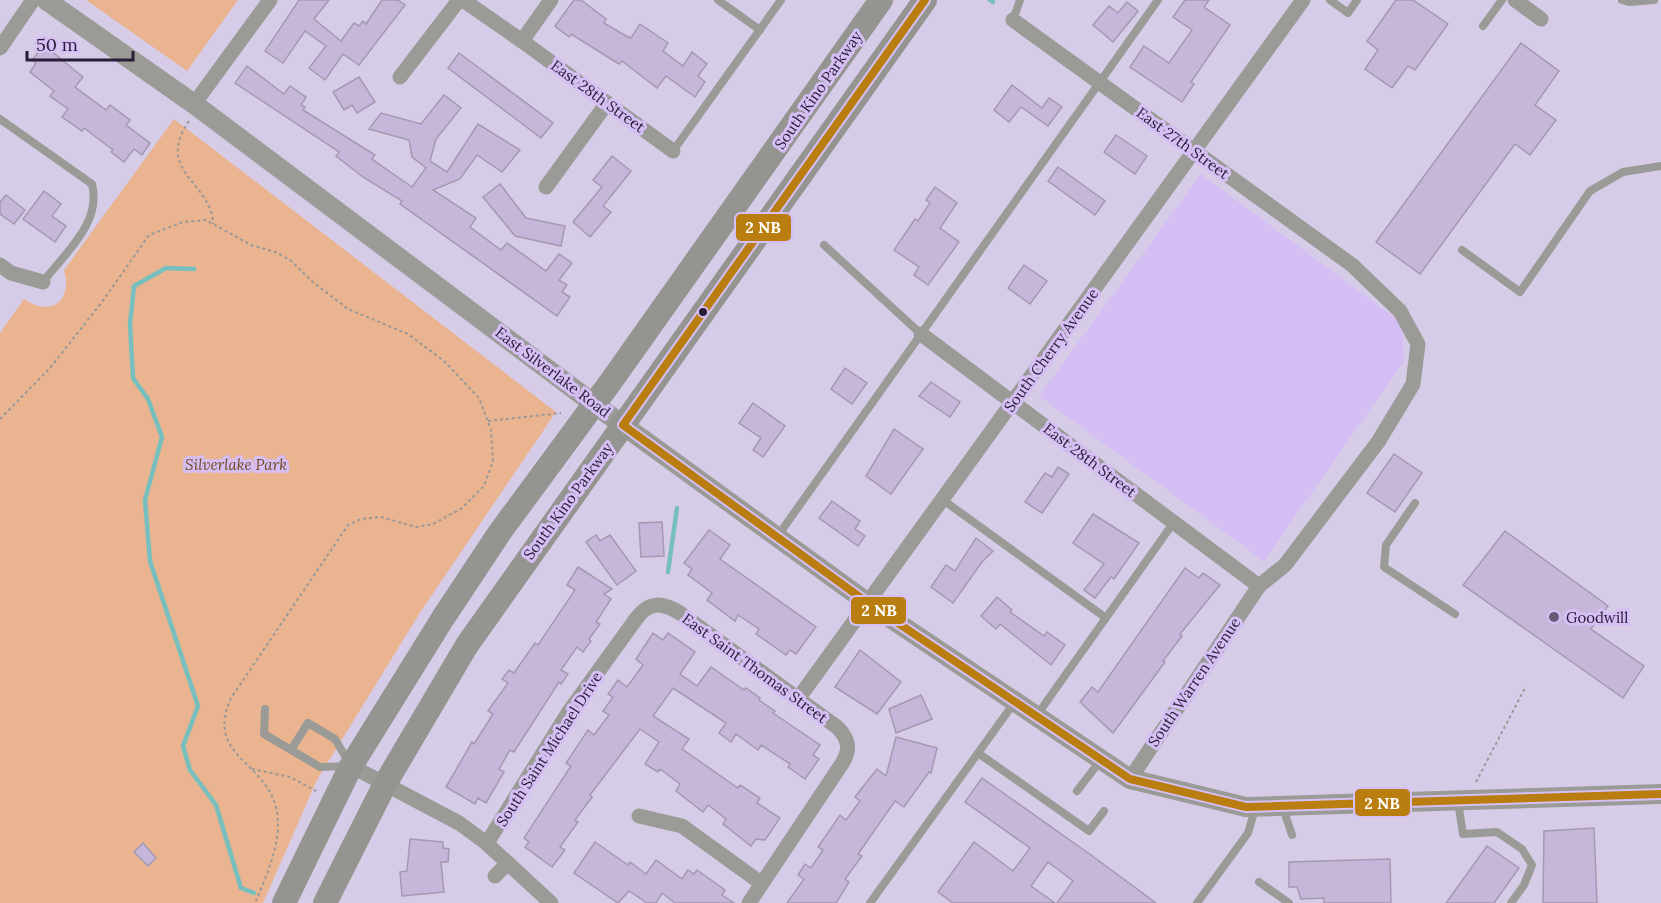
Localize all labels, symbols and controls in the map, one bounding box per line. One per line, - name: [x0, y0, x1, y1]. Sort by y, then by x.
- scale bar: [27, 24, 134, 62]
- street label: South Kino Parkway: [770, 27, 866, 153]
- text: 50 m: [36, 33, 78, 56]
- street label: East 28th Street: [547, 56, 649, 137]
- street label: East 27th Street: [1133, 103, 1233, 183]
- line badge: 2 NB: [735, 213, 792, 242]
- text: 2 NB: [745, 217, 781, 237]
- street label: South Cherry Avenue: [1000, 284, 1102, 416]
- unlabelled marker: [697, 306, 709, 318]
- street label: East Silverlake Road: [492, 323, 614, 421]
- street label: East 28th Street: [1040, 419, 1140, 501]
- street label: South Kino Parkway: [519, 439, 617, 563]
- park label: Silverlake Park: [185, 455, 287, 474]
- line badge: 2 NB: [850, 596, 907, 625]
- text: 2 NB: [861, 600, 897, 620]
- place label: Goodwill: [1566, 608, 1628, 627]
- street label: East Saint Thomas Street: [679, 609, 831, 727]
- marker: Goodwill: [1547, 610, 1561, 624]
- street label: South Warren Avenue: [1144, 614, 1244, 750]
- street label: South Saint Michael Drive: [492, 668, 606, 830]
- line badge: 2 NB: [1354, 788, 1411, 817]
- text: 2 NB: [1364, 793, 1400, 813]

